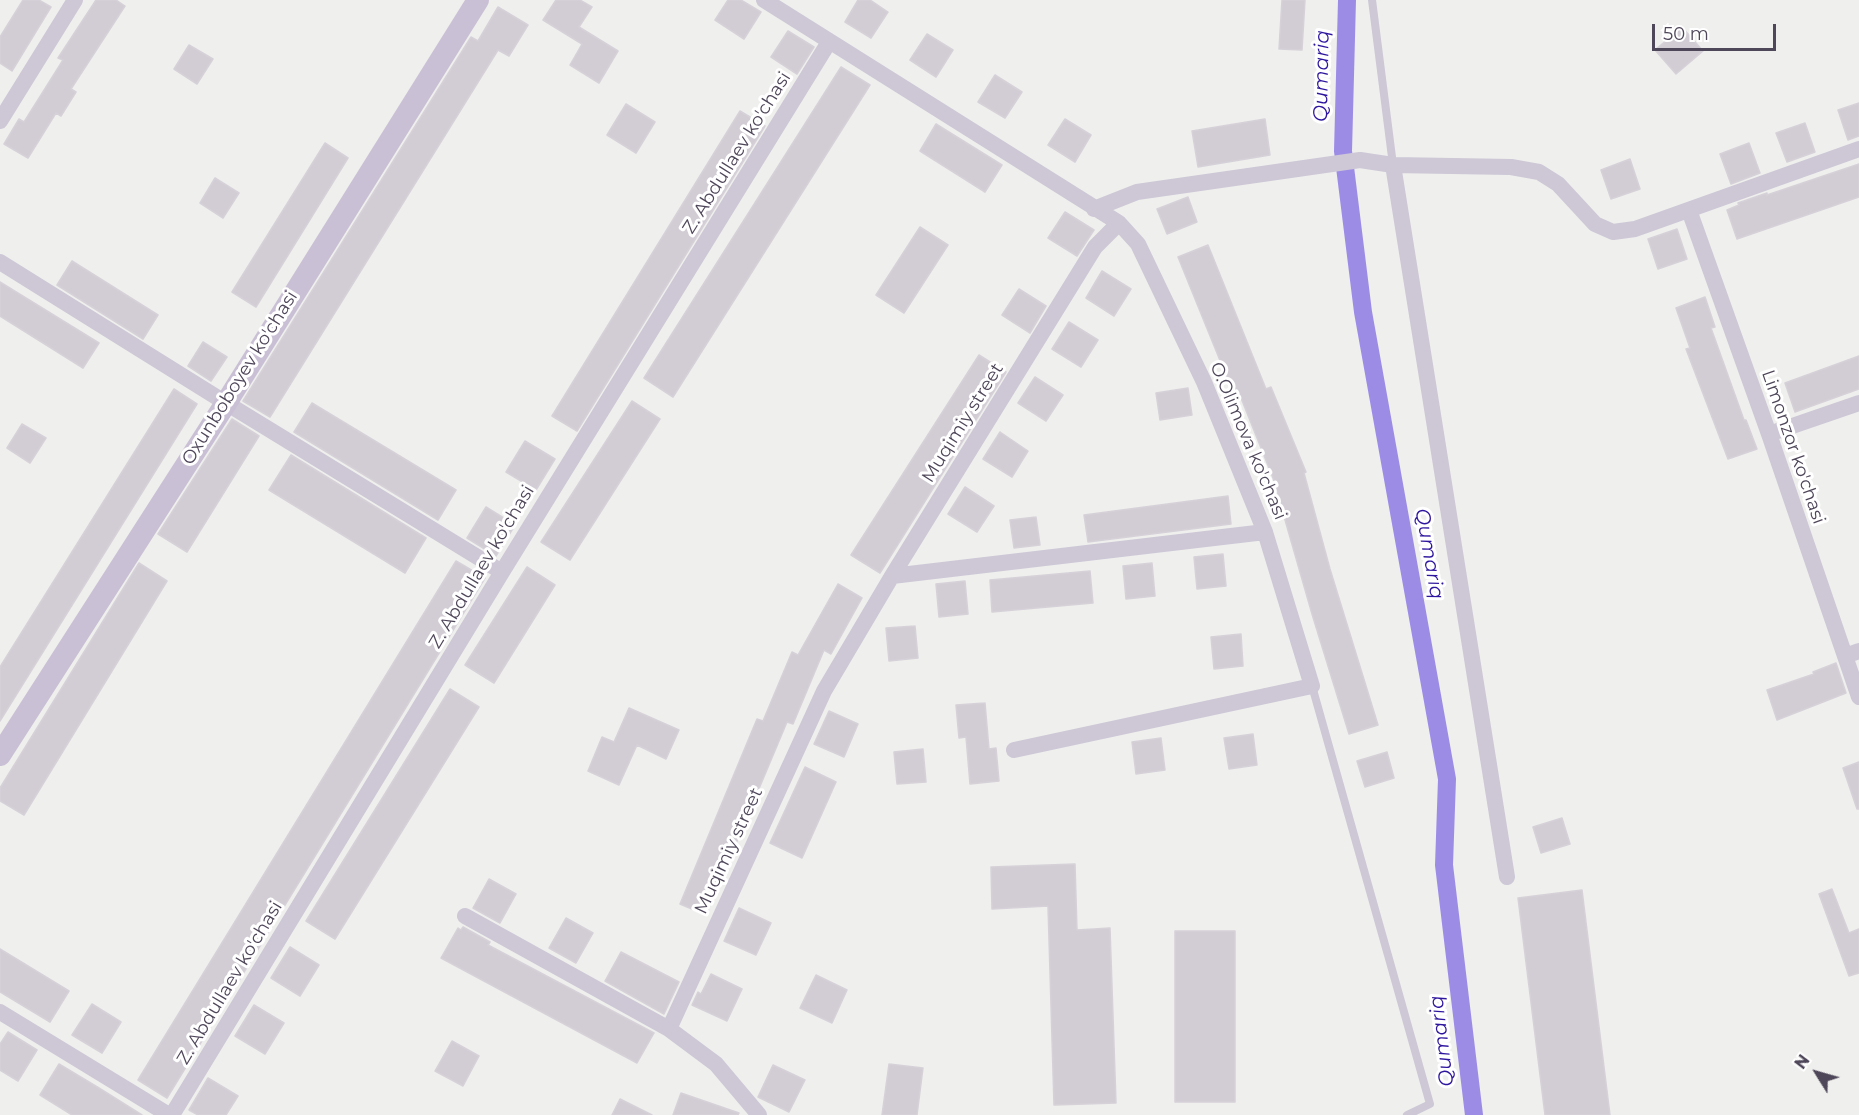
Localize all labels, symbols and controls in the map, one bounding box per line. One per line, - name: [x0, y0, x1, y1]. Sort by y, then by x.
- scale bar: [1655, 12, 1780, 50]
- text: 50 m: [1663, 23, 1709, 45]
- water label: Qumariq: [1309, 30, 1335, 122]
- street label: Z. Abdullaev ko'chasi: [678, 68, 796, 238]
- street label: Oxunboboyev ko'chasi: [178, 287, 302, 469]
- street label: Muqimiy street: [918, 359, 1008, 487]
- street label: O.Olimova ko'chasi: [1205, 359, 1291, 523]
- street label: Limonzor ko'chasi: [1757, 367, 1829, 527]
- street label: Z. Abdullaev ko'chasi: [425, 481, 539, 653]
- water label: Qumariq: [1409, 507, 1449, 601]
- street label: Muqimiy street: [690, 784, 768, 918]
- street label: Z. Abdullaev ko'chasi: [173, 897, 287, 1069]
- water label: Qumariq: [1424, 994, 1460, 1088]
- north arrow: [1787, 1043, 1847, 1103]
- text: N: [1791, 1051, 1814, 1073]

